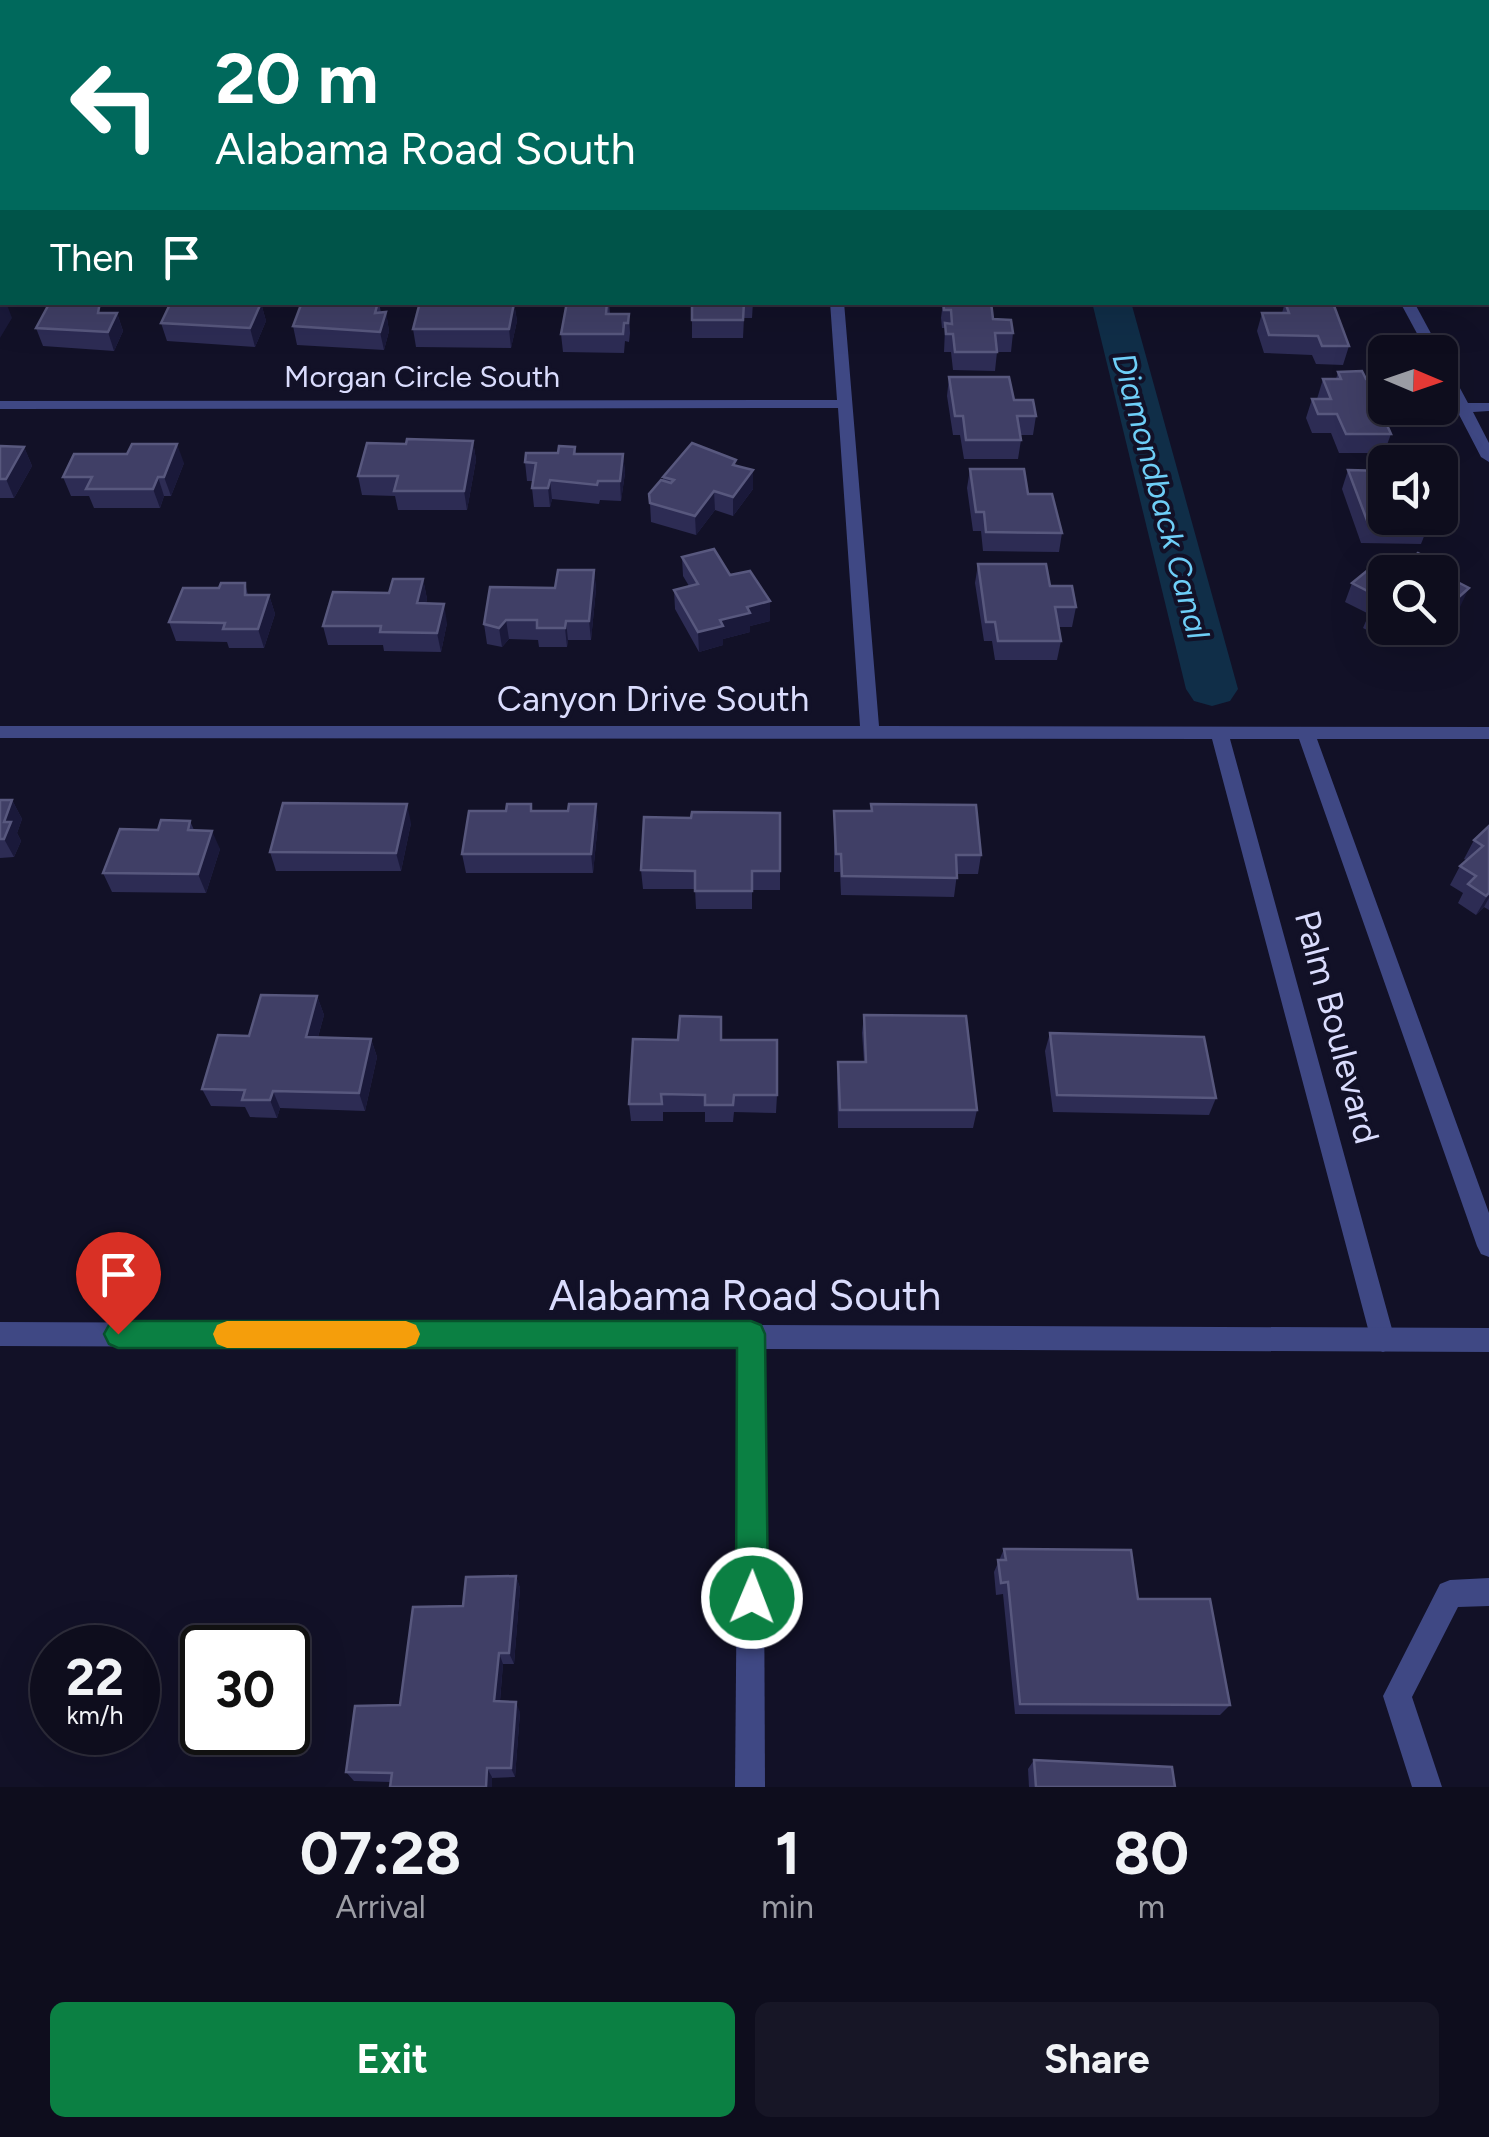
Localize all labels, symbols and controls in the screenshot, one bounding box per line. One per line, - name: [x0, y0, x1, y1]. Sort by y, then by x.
- text: 20 m: [215, 36, 379, 121]
- icon: left: [50, 40, 180, 170]
- text: Alabama Road South: [215, 121, 636, 175]
- icon: arrive: [154, 230, 209, 285]
- text: Then: [50, 235, 134, 281]
- north arrow: [1368, 335, 1458, 425]
- map controls: [1368, 335, 1458, 645]
- water label: Diamondback Canal: [1105, 349, 1218, 644]
- street label: Morgan Circle South: [284, 358, 560, 395]
- button: sound: [1368, 445, 1458, 535]
- button: search: [1368, 555, 1458, 645]
- street label: Canyon Drive South: [497, 678, 809, 720]
- street label: Palm Boulevard: [1286, 906, 1388, 1148]
- pin: [76, 1232, 161, 1335]
- icon: arrive: [91, 1247, 146, 1302]
- street label: Alabama Road South: [549, 1270, 941, 1321]
- position arrow: [700, 1546, 804, 1650]
- speed limit sign: 30: [180, 1625, 310, 1755]
- text: 22: [66, 1647, 124, 1708]
- text: km/h: [66, 1700, 124, 1730]
- text: 07:28: [300, 1817, 462, 1889]
- text: 1: [775, 1817, 800, 1889]
- text: 80: [1114, 1817, 1189, 1889]
- text: Arrival: [335, 1888, 426, 1926]
- text: min: [761, 1888, 814, 1926]
- text: m: [1138, 1888, 1165, 1926]
- button: Exit: [50, 2002, 735, 2117]
- button: Share: [755, 2002, 1439, 2117]

